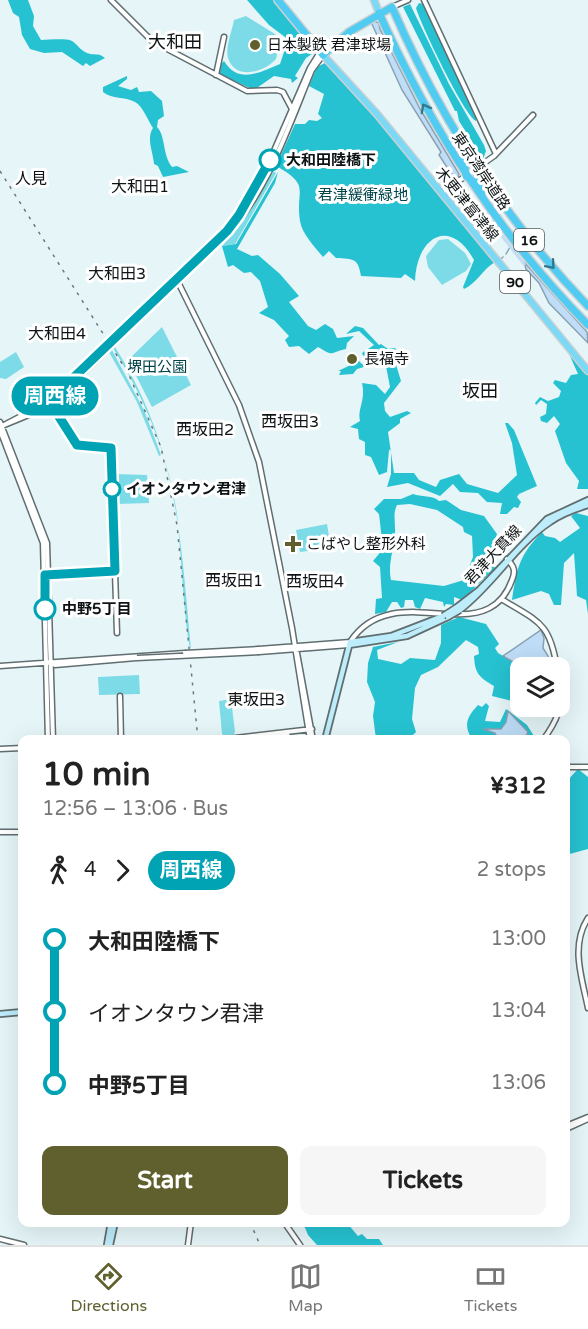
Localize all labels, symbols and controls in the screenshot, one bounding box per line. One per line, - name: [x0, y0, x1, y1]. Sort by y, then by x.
- district label: 大和田: [148, 31, 202, 53]
- place label: 日本製鉄 君津球場: [267, 36, 391, 54]
- marker: 日本製鉄 君津球場: [248, 38, 262, 52]
- one-way arrow: [421, 104, 432, 114]
- street label: 東京湾岸道路: [448, 129, 514, 213]
- marker: 大和田陸橋下: [259, 149, 281, 171]
- place label: 大和田陸橋下: [286, 151, 376, 169]
- street label: 木更津富津線: [432, 163, 502, 245]
- district label: 人見: [15, 169, 47, 189]
- district label: 大和田1: [111, 177, 169, 197]
- park label: 君津緩衝緑地: [318, 186, 408, 204]
- road number: 16: [514, 229, 544, 251]
- one-way arrow: [543, 258, 554, 269]
- district label: 大和田3: [88, 264, 146, 284]
- road number: 90: [500, 271, 530, 293]
- district label: 大和田4: [28, 324, 86, 344]
- place label: 長福寺: [364, 350, 409, 368]
- marker: 長福寺: [345, 352, 359, 366]
- park label: 堺田公園: [127, 358, 187, 376]
- line badge: 周西線: [20, 376, 90, 416]
- district label: 坂田: [462, 380, 498, 402]
- text: 周西線: [24, 384, 87, 409]
- district label: 西坂田3: [261, 412, 319, 432]
- district label: 西坂田2: [176, 420, 234, 440]
- marker: イオンタウン君津: [103, 480, 121, 498]
- place label: イオンタウン君津: [126, 480, 246, 498]
- street label: 君津大貫線: [461, 521, 525, 589]
- marker: こばやし整形外科: [284, 535, 302, 553]
- place label: こばやし整形外科: [306, 535, 426, 553]
- district label: 西坂田1: [205, 571, 263, 591]
- district label: 西坂田4: [286, 572, 344, 592]
- marker: 中野5丁目: [34, 598, 56, 620]
- place label: 中野5丁目: [62, 600, 131, 618]
- map controls: [510, 657, 570, 717]
- button: layers: [510, 657, 570, 717]
- district label: 東坂田3: [227, 690, 285, 710]
- text: 10 min: [42, 755, 151, 794]
- text: ¥312: [490, 773, 546, 799]
- text: 12:56 – 13:06 · Bus: [42, 797, 228, 821]
- icon: walk: [42, 854, 75, 887]
- icon: forward: [106, 854, 139, 887]
- text: 4: [84, 858, 97, 882]
- text: 周西線: [160, 858, 223, 883]
- text: 2 stops: [477, 858, 546, 882]
- text: 13:00: [491, 927, 546, 951]
- text: 大和田陸橋下: [88, 929, 220, 955]
- text: 13:04: [491, 999, 546, 1023]
- text: イオンタウン君津: [88, 1001, 264, 1027]
- text: 13:06: [491, 1071, 546, 1095]
- text: 中野5丁目: [88, 1073, 190, 1099]
- button: Start: [42, 1146, 288, 1215]
- button: Tickets: [300, 1146, 546, 1215]
- tab: Directions: [71, 1260, 147, 1316]
- tab: Map: [288, 1260, 323, 1316]
- tab: Tickets: [464, 1260, 517, 1316]

